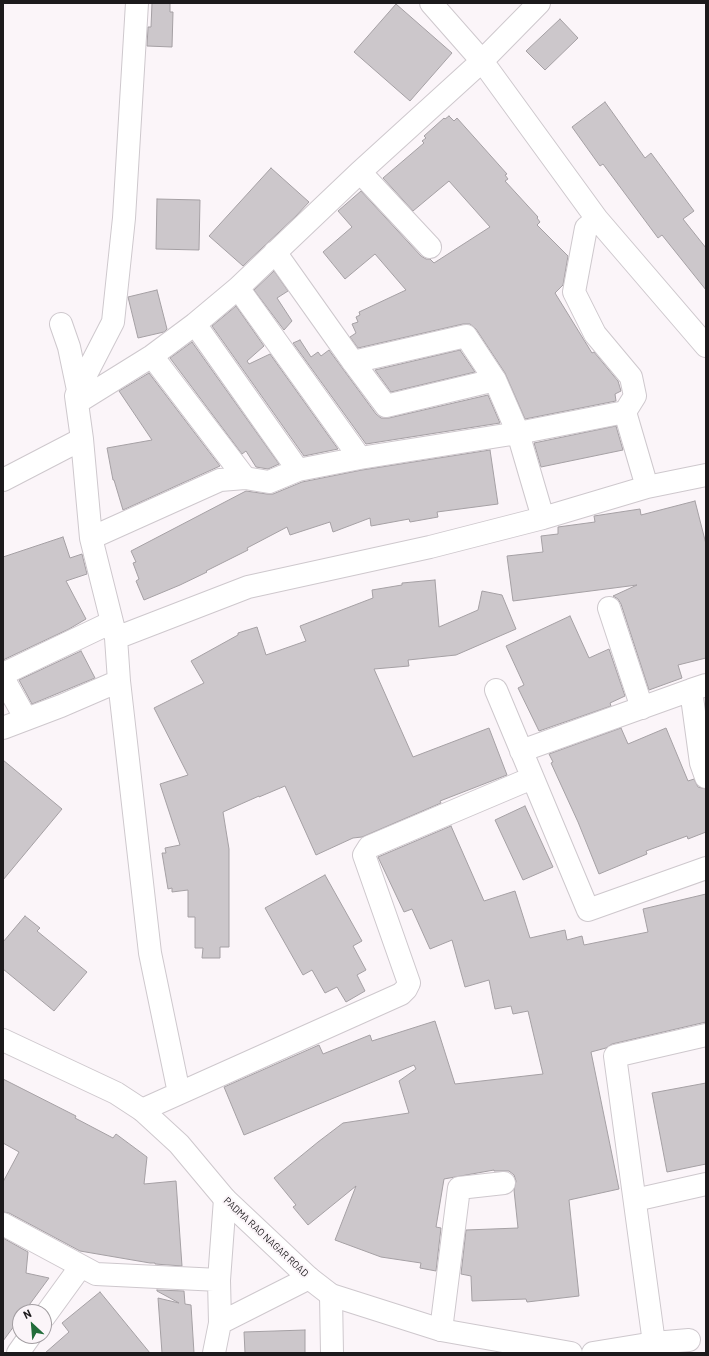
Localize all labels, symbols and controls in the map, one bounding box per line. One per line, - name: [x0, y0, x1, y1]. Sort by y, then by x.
- street label: PADMA RAO NAGAR ROAD: [221, 1195, 311, 1279]
- north arrow: [12, 1304, 52, 1344]
- text: N: [21, 1306, 33, 1321]

